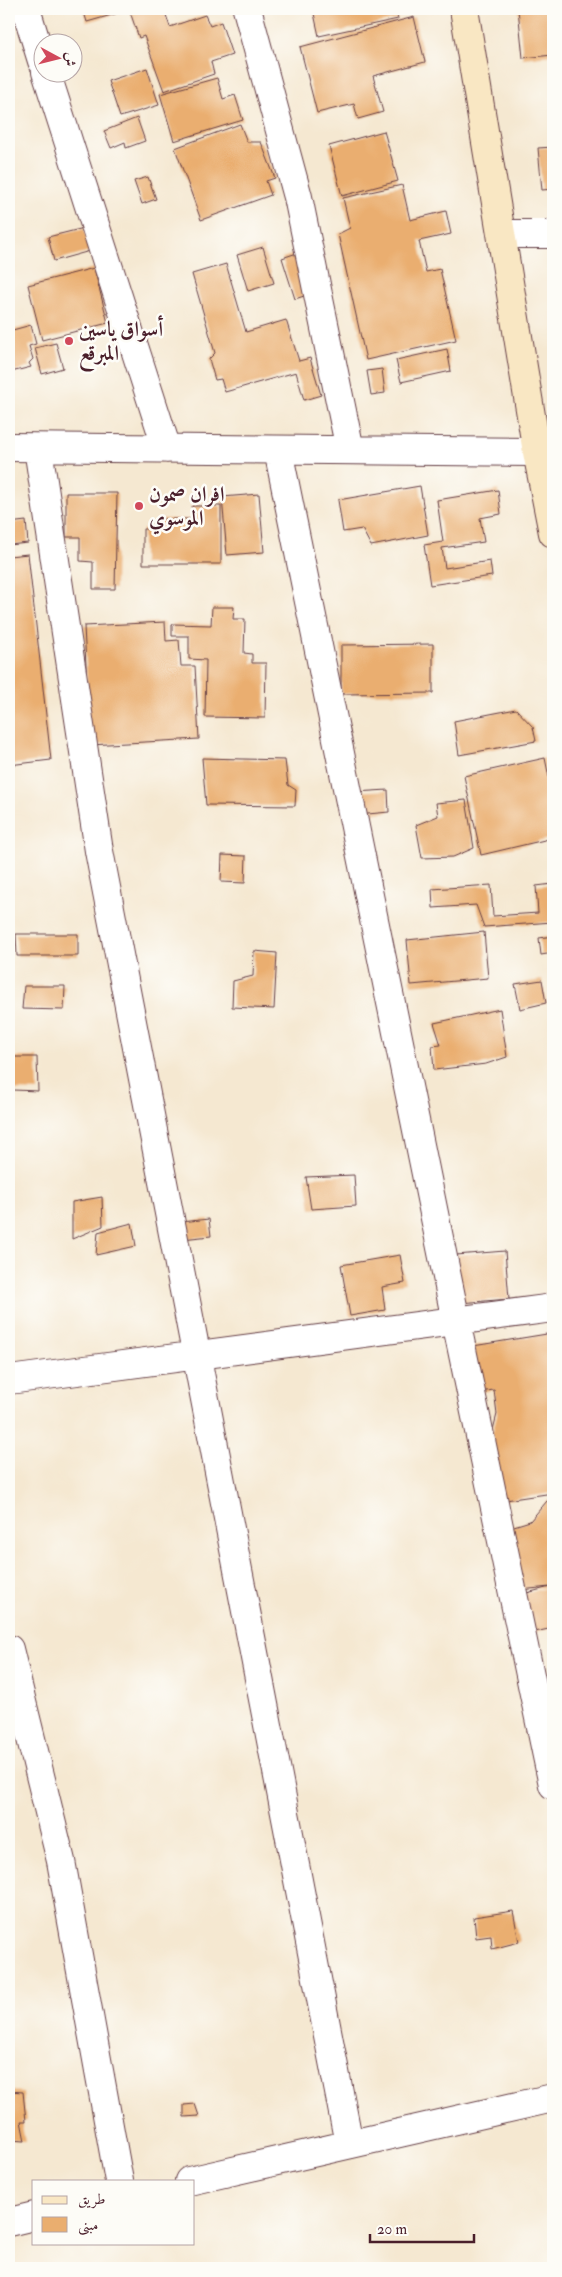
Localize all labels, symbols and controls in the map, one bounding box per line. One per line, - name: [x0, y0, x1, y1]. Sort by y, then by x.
- north arrow: [32, 32, 82, 82]
- text: ش: [61, 52, 80, 68]
- place label: أسواق ياسين المبرقع: [79, 315, 163, 372]
- marker: أسواق ياسين المبرقع: [63, 335, 75, 347]
- place label: افران صمون الموسوي: [149, 481, 224, 535]
- marker: افران صمون الموسوي: [133, 500, 145, 512]
- legend: [32, 2180, 195, 2244]
- text: طريق: [78, 2190, 105, 2209]
- scale bar: [370, 2212, 473, 2244]
- text: مبنى: [78, 2216, 98, 2236]
- text: 20 m: [377, 2220, 407, 2239]

